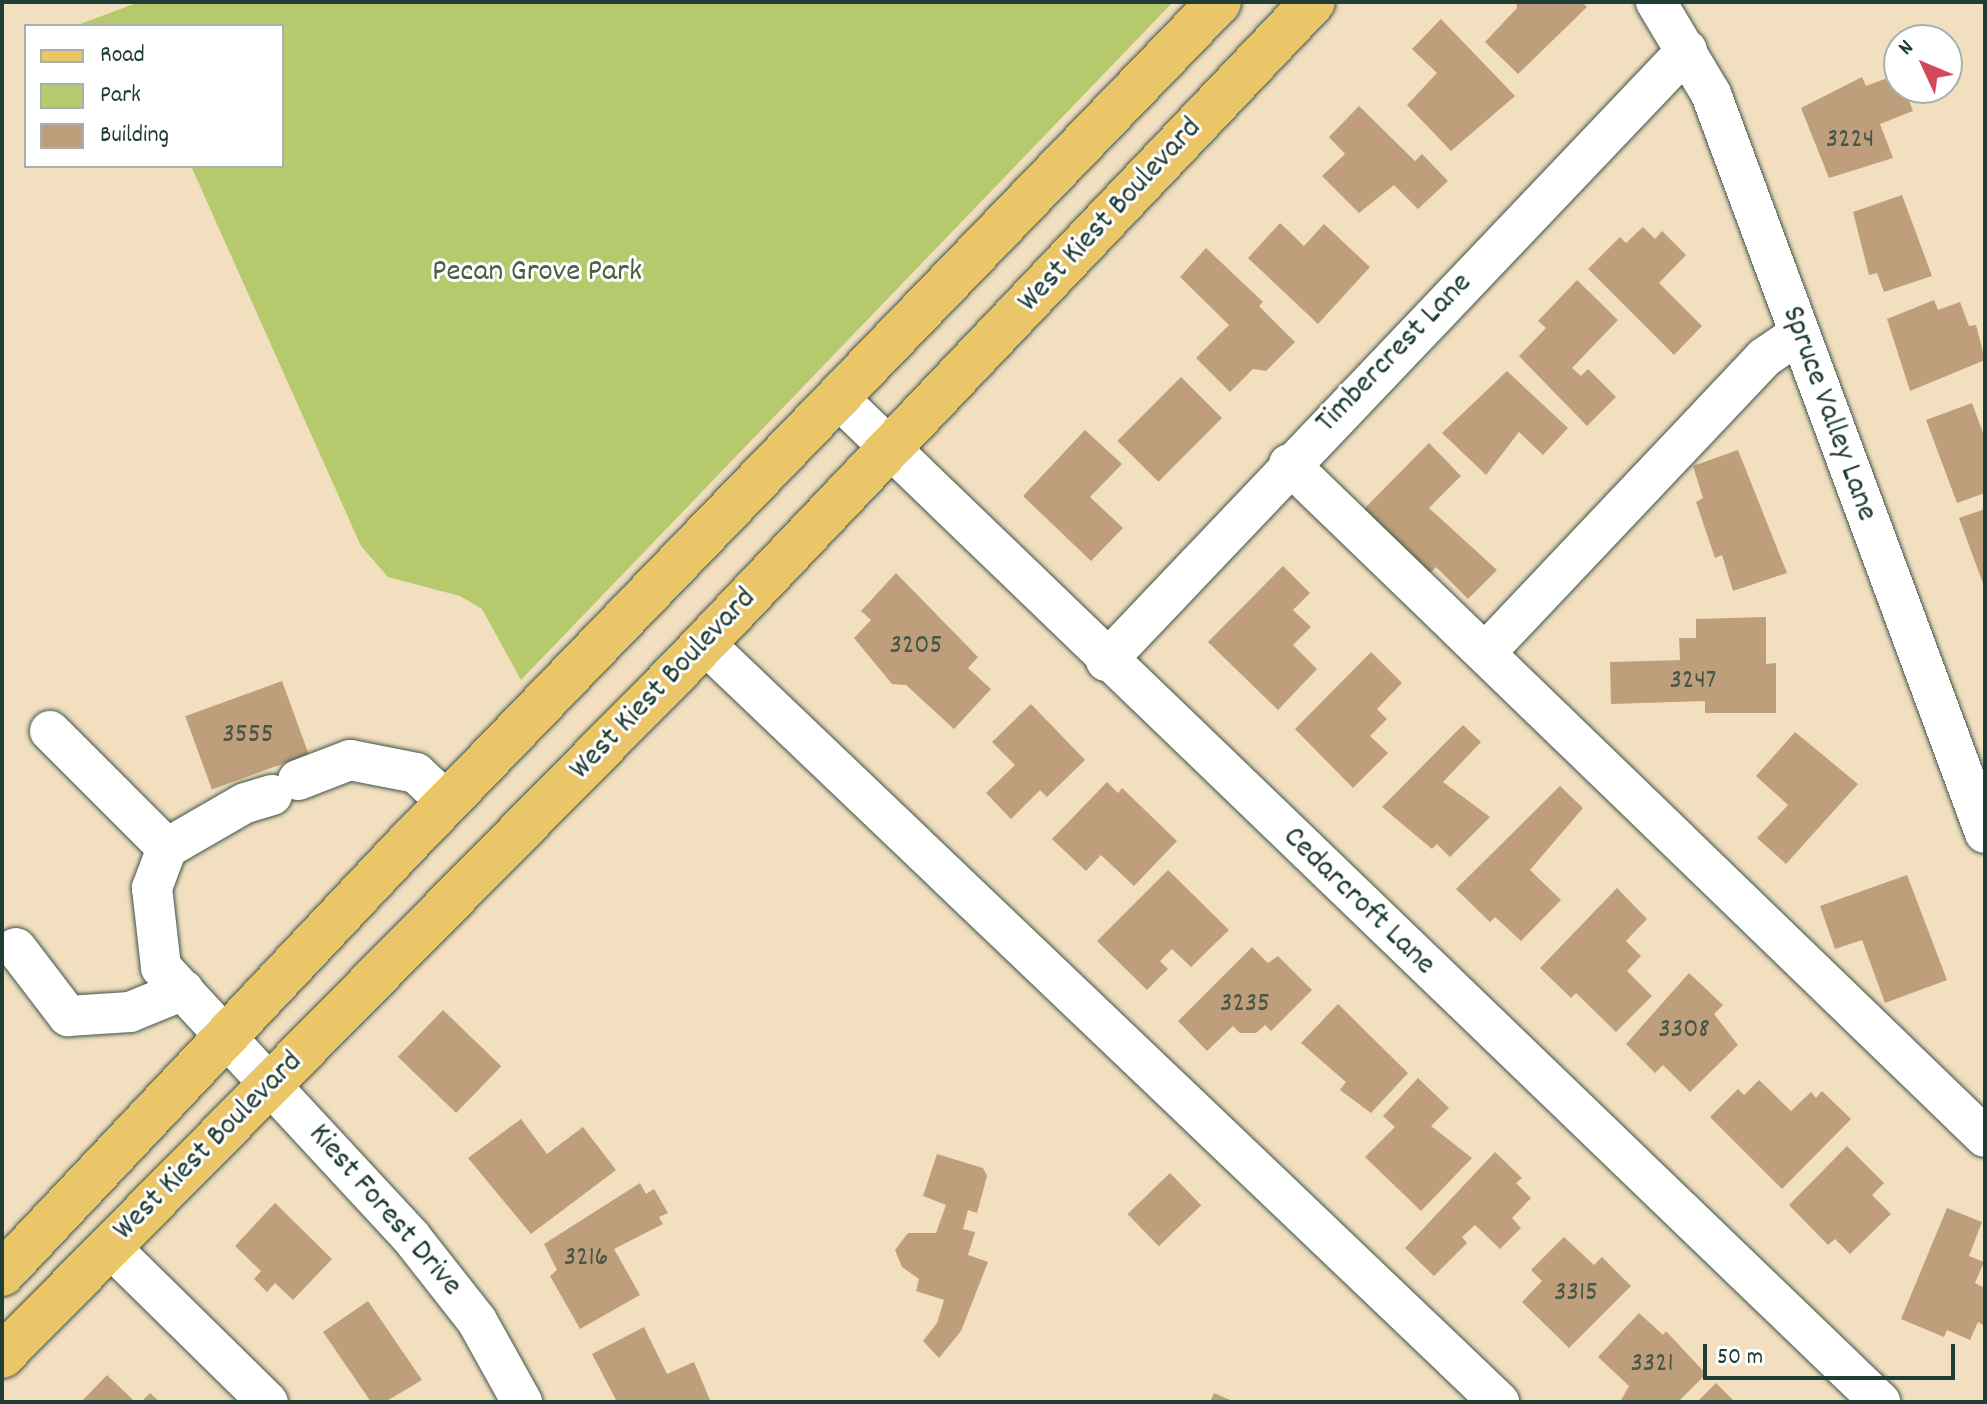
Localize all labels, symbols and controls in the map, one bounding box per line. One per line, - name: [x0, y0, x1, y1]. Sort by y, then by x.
- legend: [24, 24, 284, 168]
- north arrow: [1883, 24, 1963, 104]
- text: N: [1892, 34, 1922, 63]
- text: Road: [100, 39, 145, 73]
- text: Park: [100, 79, 141, 113]
- street label: West Kiest Boulevard: [1011, 111, 1211, 321]
- text: Building: [100, 119, 169, 153]
- house number: 3224: [1826, 124, 1874, 158]
- park label: Pecan Grove Park: [432, 254, 642, 292]
- street label: Timbercrest Lane: [1309, 266, 1481, 442]
- street label: Spruce Valley Lane: [1771, 301, 1885, 527]
- street label: West Kiest Boulevard: [562, 581, 766, 789]
- house number: 3205: [890, 630, 942, 664]
- house number: 3247: [1669, 665, 1717, 699]
- house number: 3555: [222, 719, 274, 753]
- street label: Cedarcroft Lane: [1273, 819, 1443, 985]
- house number: 3235: [1220, 988, 1270, 1022]
- house number: 3308: [1658, 1014, 1710, 1048]
- street label: West Kiest Boulevard: [106, 1044, 312, 1250]
- street label: Kiest Forest Drive: [299, 1117, 469, 1305]
- house number: 3216: [564, 1242, 608, 1276]
- house number: 3315: [1554, 1277, 1598, 1311]
- scale bar: [1707, 1328, 1959, 1378]
- text: 50 m: [1717, 1341, 1763, 1375]
- house number: 3321: [1630, 1348, 1674, 1382]

